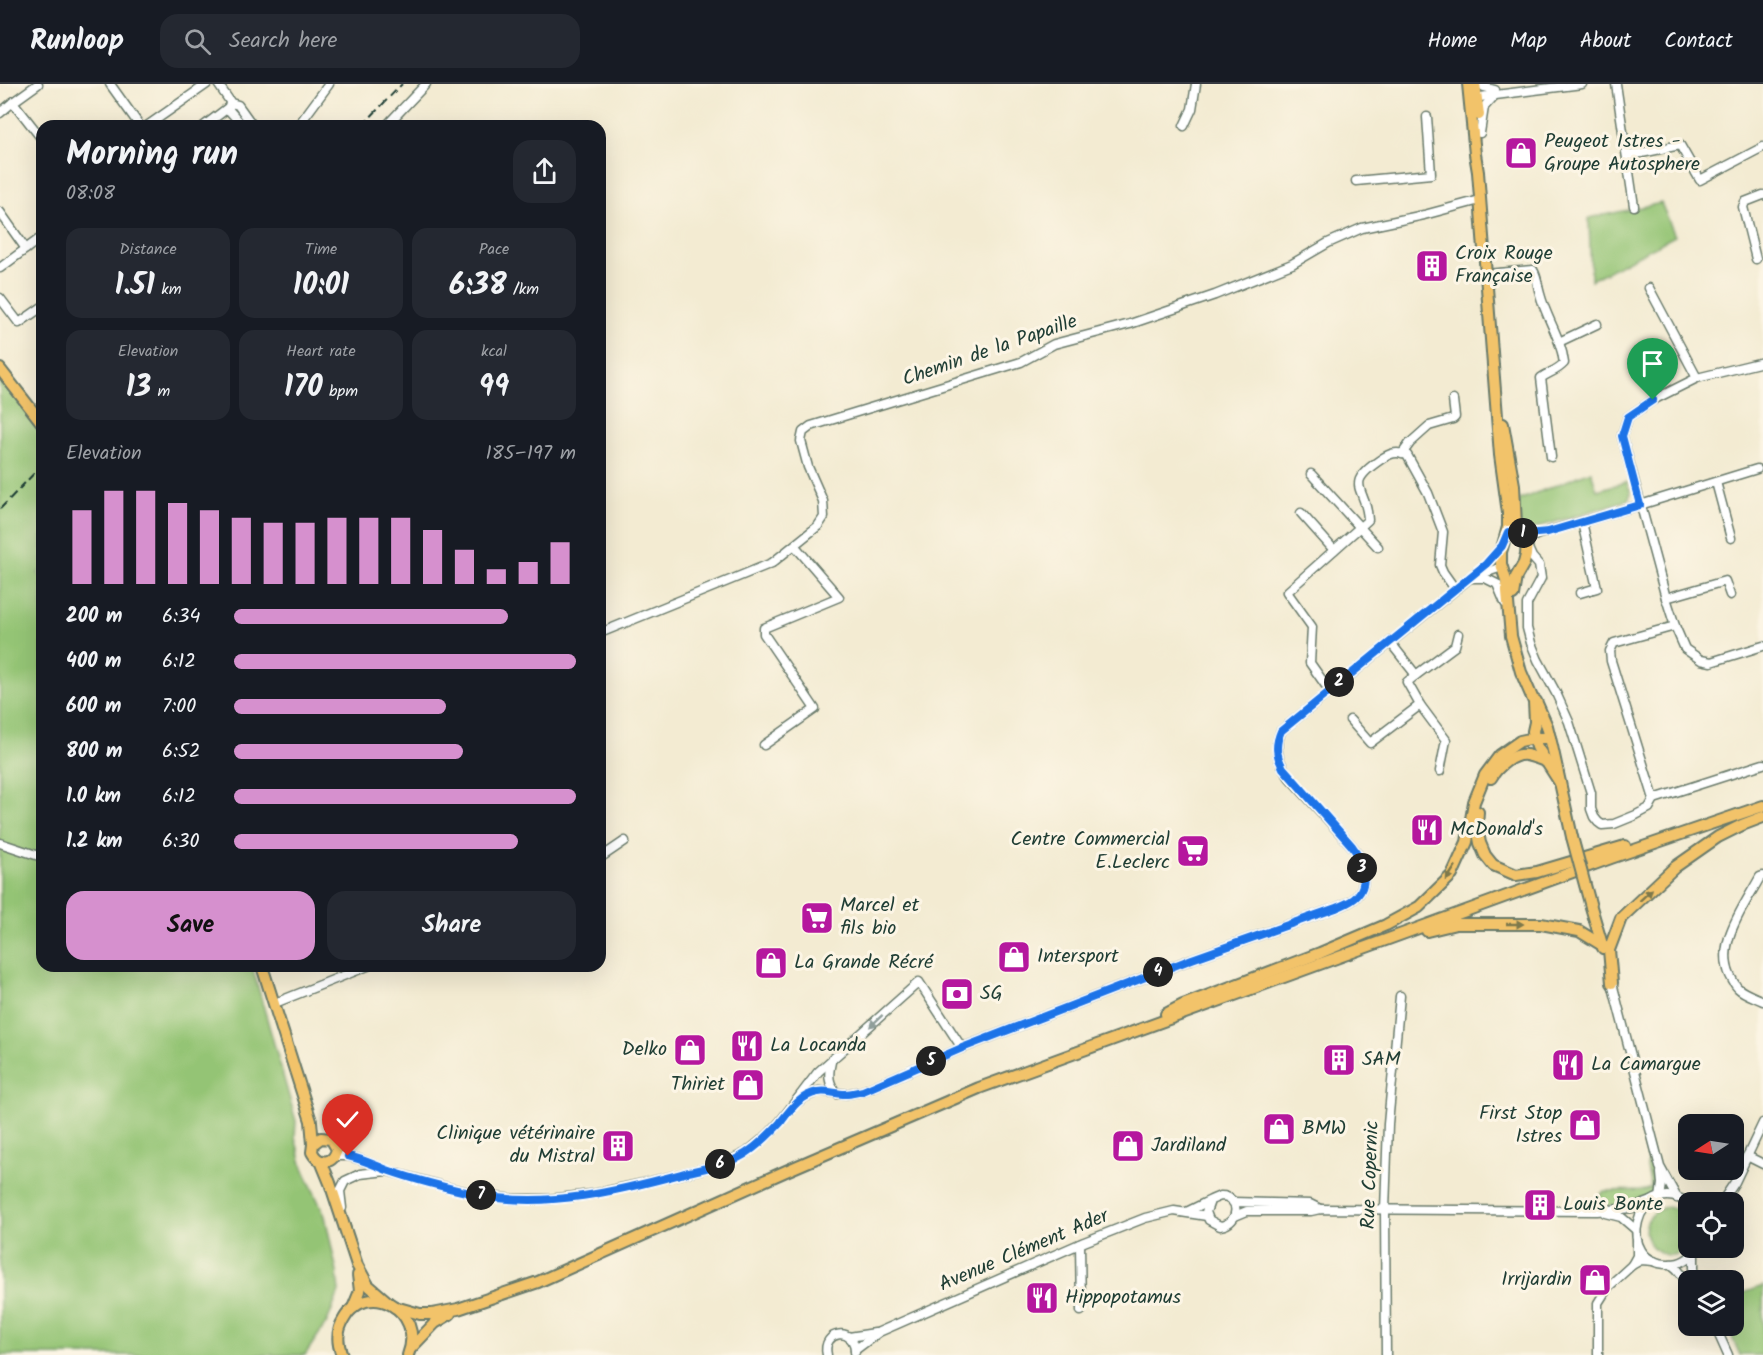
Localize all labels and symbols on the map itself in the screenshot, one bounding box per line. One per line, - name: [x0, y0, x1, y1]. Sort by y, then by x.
- place label: Peugeot Istres - Groupe Autosphere: [1544, 126, 1700, 181]
- shop icon: Peugeot Istres - Groupe Autosphere: [1503, 135, 1539, 171]
- place label: Croix Rouge Française: [1455, 238, 1553, 293]
- building icon: Croix Rouge Française: [1414, 248, 1450, 284]
- street label: Chemin de la Papaille: [898, 306, 1082, 396]
- pin: [1627, 338, 1678, 400]
- pin: 1: [1508, 518, 1538, 548]
- pin: 2: [1324, 667, 1354, 697]
- restaurant icon: McDonald's: [1409, 812, 1445, 848]
- place label: McDonald's: [1450, 814, 1543, 846]
- place label: Centre Commercial E.Leclerc: [1011, 824, 1170, 879]
- supermarket icon: Centre Commercial E.Leclerc: [1175, 833, 1211, 869]
- pin: 3: [1347, 853, 1377, 883]
- one-way arrow: [1446, 865, 1457, 881]
- one-way arrow: [1638, 888, 1653, 902]
- place label: Marcel et fils bio: [840, 890, 920, 945]
- supermarket icon: Marcel et fils bio: [799, 900, 835, 936]
- one-way arrow: [1505, 919, 1524, 929]
- shop icon: Intersport: [996, 939, 1032, 975]
- place label: Intersport: [1037, 941, 1119, 973]
- shop icon: La Grande Récré: [753, 945, 789, 981]
- place label: La Grande Récré: [794, 947, 934, 979]
- pin: 4: [1143, 957, 1173, 987]
- bank icon: SG: [939, 976, 975, 1012]
- place label: SG: [980, 978, 1003, 1010]
- one-way arrow: [869, 1014, 884, 1027]
- restaurant icon: La Locanda: [729, 1028, 765, 1064]
- place label: La Locanda: [770, 1030, 867, 1062]
- shop icon: Delko: [672, 1032, 708, 1068]
- place label: Delko: [622, 1034, 667, 1066]
- building icon: SAM: [1321, 1042, 1357, 1078]
- place label: SAM: [1362, 1044, 1401, 1076]
- pin: 5: [916, 1046, 946, 1076]
- restaurant icon: La Camargue: [1550, 1047, 1586, 1083]
- place label: La Camargue: [1591, 1049, 1701, 1081]
- shop icon: Thiriet: [730, 1067, 766, 1103]
- place label: Thiriet: [671, 1069, 725, 1101]
- pin: [322, 1094, 373, 1156]
- place label: First Stop Istres: [1479, 1098, 1562, 1153]
- shop icon: First Stop Istres: [1567, 1107, 1603, 1143]
- shop icon: BMW: [1261, 1111, 1297, 1147]
- place label: BMW: [1302, 1113, 1346, 1145]
- north arrow: [1678, 1114, 1744, 1180]
- place label: Clinique vétérinaire du Mistral: [436, 1118, 595, 1173]
- street label: Rue Copernic: [1353, 1120, 1389, 1230]
- building icon: Clinique vétérinaire du Mistral: [600, 1128, 636, 1164]
- shop icon: Jardiland: [1110, 1128, 1146, 1164]
- place label: Jardiland: [1151, 1130, 1227, 1162]
- pin: 6: [705, 1149, 735, 1179]
- pin: 7: [466, 1180, 496, 1210]
- building icon: Louis Bonte: [1522, 1187, 1558, 1223]
- place label: Louis Bonte: [1563, 1189, 1663, 1221]
- street label: Avenue Clément Ader: [934, 1200, 1115, 1301]
- shop icon: Irrijardin: [1577, 1262, 1613, 1298]
- place label: Irrijardin: [1501, 1264, 1572, 1296]
- restaurant icon: Hippopotamus: [1024, 1280, 1060, 1316]
- place label: Hippopotamus: [1065, 1282, 1182, 1314]

